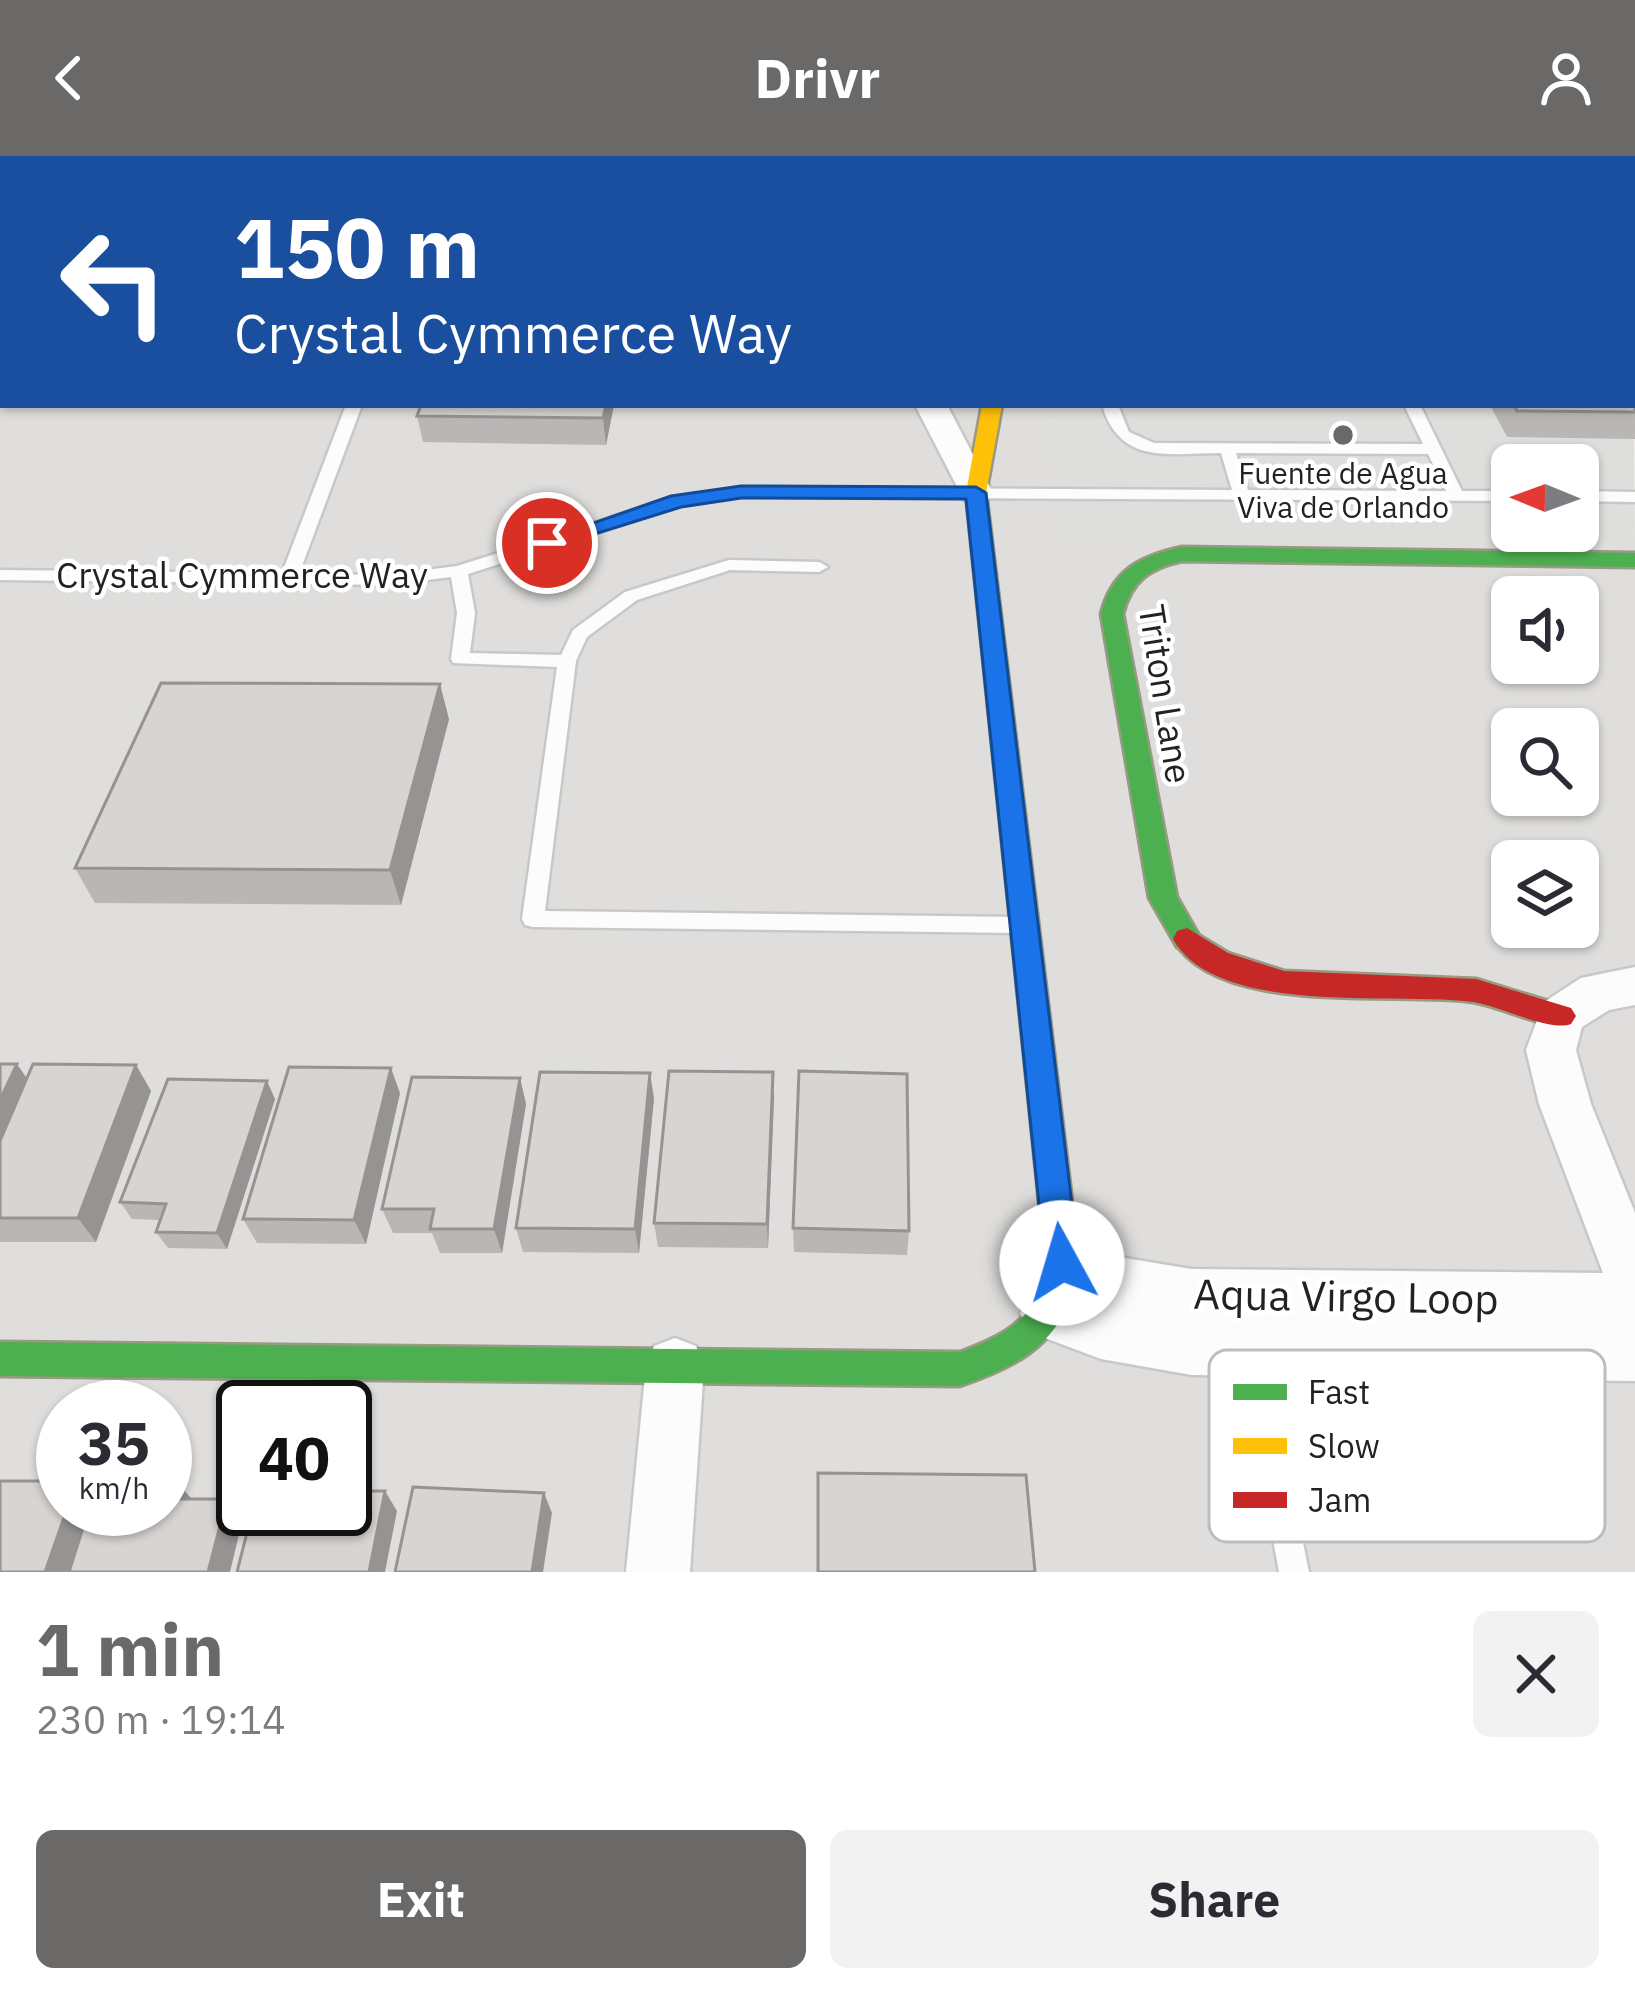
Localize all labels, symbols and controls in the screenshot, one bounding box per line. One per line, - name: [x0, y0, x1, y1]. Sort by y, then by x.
- text: Drivr: [755, 43, 880, 113]
- icon: back: [36, 45, 102, 111]
- icon: person: [1533, 45, 1599, 111]
- text: 150 m: [234, 192, 480, 301]
- icon: left: [36, 204, 192, 360]
- text: Crystal Cymmerce Way: [234, 298, 792, 368]
- marker: Fuente de Agua Viva de Orlando: [1330, 422, 1356, 448]
- north arrow: [1491, 444, 1599, 552]
- map controls: [1491, 444, 1599, 948]
- place label: Fuente de Agua Viva de Orlando: [1237, 453, 1449, 526]
- pin: [496, 492, 598, 594]
- icon: arrive: [514, 510, 580, 576]
- street label: Crystal Cymmerce Way: [56, 551, 428, 598]
- button: sound: [1491, 576, 1599, 684]
- street label: Triton Lane: [1129, 601, 1203, 787]
- button: search: [1491, 708, 1599, 816]
- button: layers: [1491, 840, 1599, 948]
- position arrow: [999, 1200, 1125, 1326]
- street label: Aqua Virgo Loop: [1193, 1266, 1499, 1326]
- legend: [1209, 1350, 1605, 1542]
- text: Fast: [1308, 1370, 1370, 1413]
- speed limit sign: 40: [216, 1380, 372, 1536]
- text: 35: [78, 1403, 150, 1482]
- text: Slow: [1308, 1424, 1380, 1467]
- text: km/h: [79, 1468, 149, 1507]
- text: Jam: [1308, 1478, 1371, 1521]
- text: 1 min: [36, 1602, 224, 1696]
- button: close: [1473, 1611, 1599, 1737]
- text: 230 m · 19:14: [36, 1694, 286, 1745]
- button: Exit: [36, 1830, 806, 1968]
- button: Share: [830, 1830, 1599, 1968]

